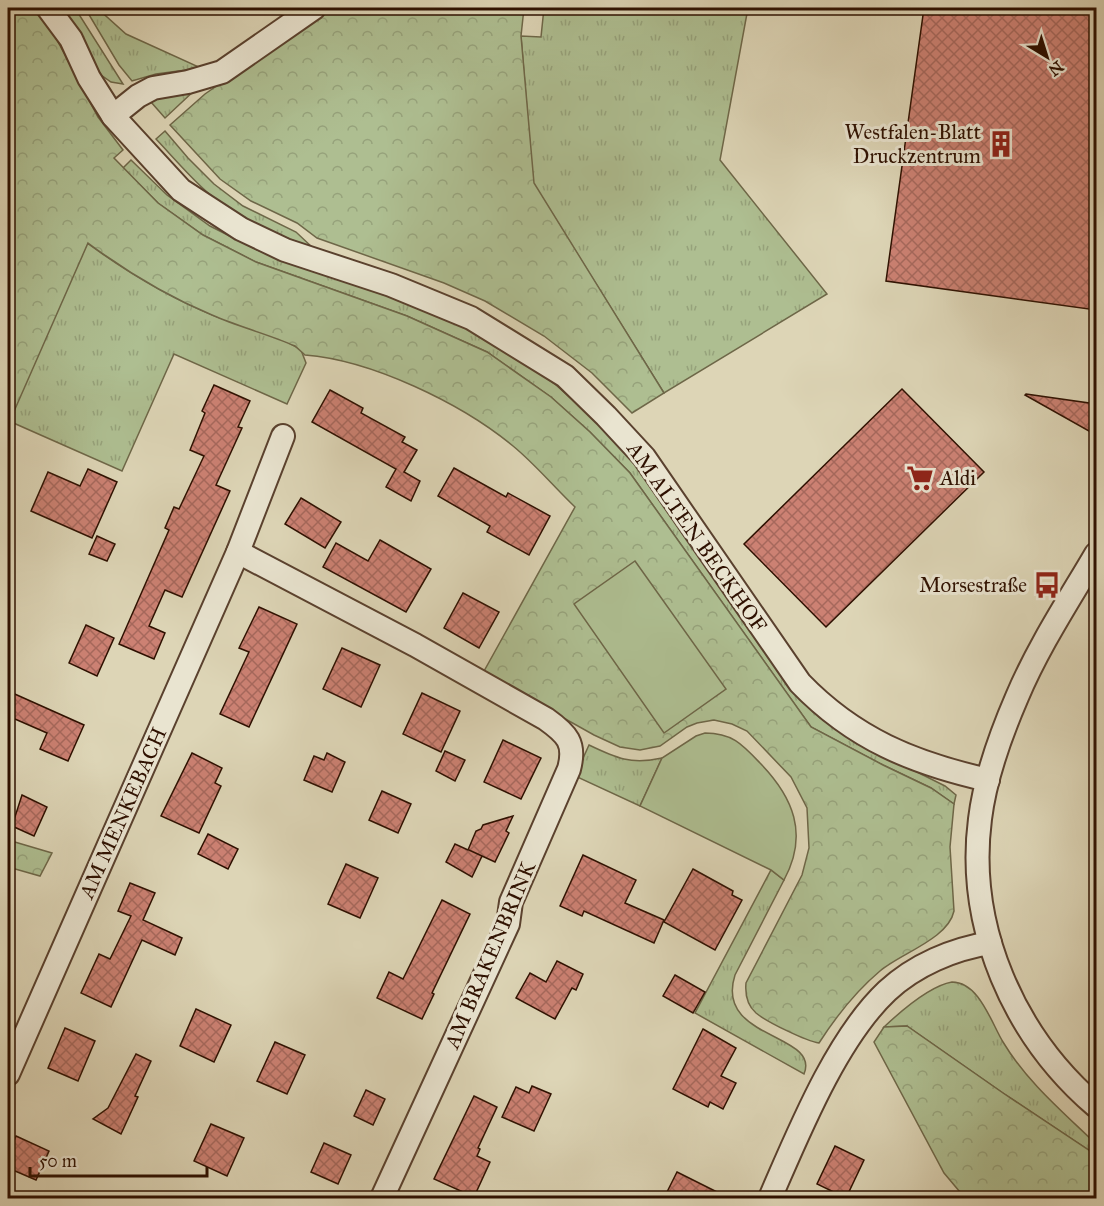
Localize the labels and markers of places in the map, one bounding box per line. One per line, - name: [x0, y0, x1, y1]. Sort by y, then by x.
- place label: Westfalen-Blatt Druckzentrum: [844, 119, 982, 169]
- building icon: Westfalen-Blatt Druckzentrum: [986, 129, 1016, 159]
- supermarket icon: Aldi: [905, 463, 935, 493]
- place label: Aldi: [939, 465, 976, 491]
- bus stop icon: Morsestraße: [1032, 570, 1062, 600]
- place label: Morsestraße: [919, 572, 1027, 598]

